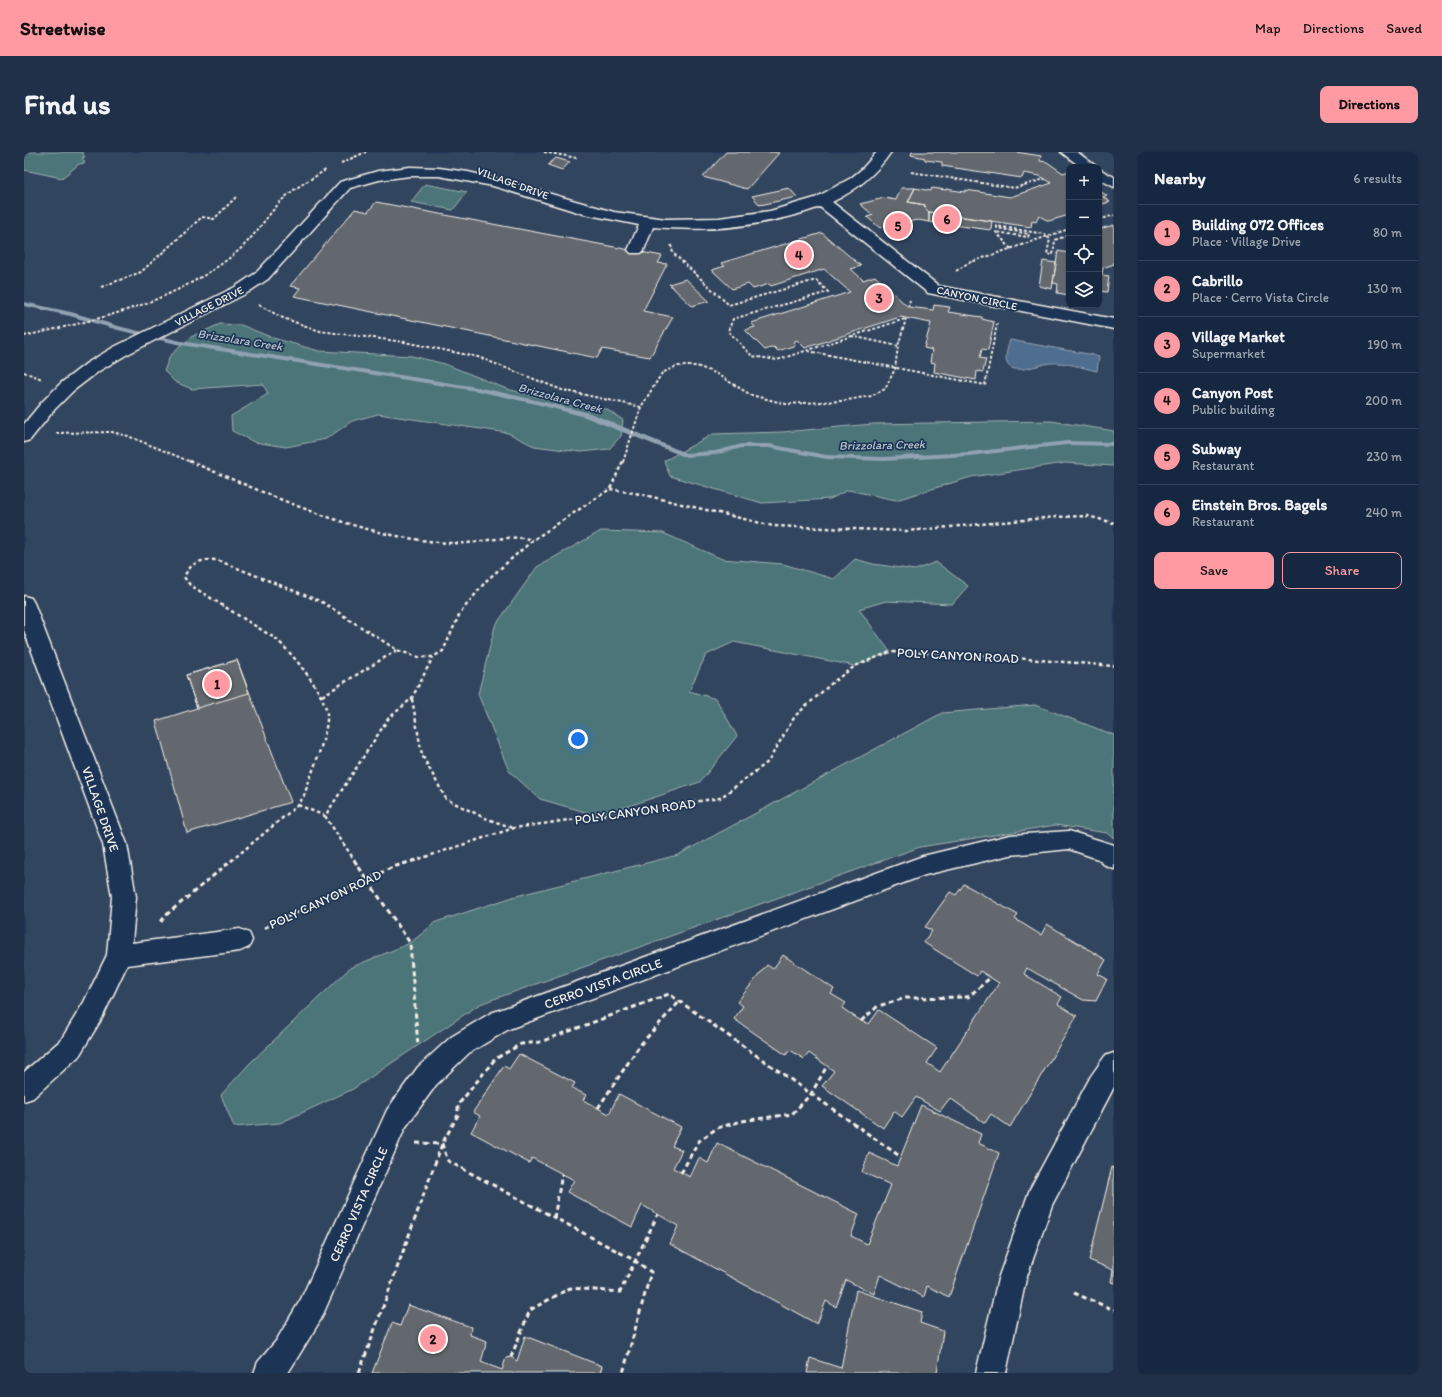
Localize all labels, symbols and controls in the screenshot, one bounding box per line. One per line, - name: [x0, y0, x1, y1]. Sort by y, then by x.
- text: Streetwise: [20, 17, 106, 40]
- text: Map: [1255, 20, 1281, 37]
- text: Directions: [1303, 20, 1364, 37]
- text: Saved: [1386, 20, 1422, 37]
- button: Directions: [1320, 86, 1418, 123]
- text: Find us: [24, 87, 111, 121]
- street label: VILLAGE DRIVE: [475, 164, 550, 202]
- map controls: [1066, 164, 1102, 308]
- button: +: [1066, 164, 1102, 200]
- text: Nearby: [1154, 168, 1206, 188]
- text: 6 results: [1354, 171, 1402, 186]
- button: −: [1066, 200, 1102, 236]
- pin: 6: [934, 204, 960, 234]
- pin: 5: [885, 211, 911, 241]
- text: Building 072 Offices: [1192, 216, 1324, 234]
- text: 1: [1164, 225, 1170, 240]
- text: 80 m: [1373, 225, 1402, 240]
- text: Place · Village Drive: [1192, 234, 1301, 249]
- button: locate: [1066, 236, 1102, 272]
- pin: 4: [786, 240, 812, 270]
- button: layers: [1066, 272, 1102, 308]
- text: Cabrillo: [1192, 272, 1243, 290]
- text: 2: [1164, 281, 1170, 296]
- text: 130 m: [1367, 281, 1402, 296]
- pin: 3: [866, 283, 892, 313]
- street label: VILLAGE DRIVE: [173, 284, 246, 329]
- street label: CANYON CIRCLE: [935, 284, 1018, 313]
- text: Place · Cerro Vista Circle: [1192, 290, 1329, 305]
- water label: Brizzolara Creek: [196, 326, 284, 354]
- text: Village Market: [1192, 328, 1285, 346]
- text: 3: [1163, 337, 1171, 352]
- text: 190 m: [1367, 337, 1402, 352]
- text: Supermarket: [1192, 346, 1265, 361]
- water label: Brizzolara Creek: [517, 380, 604, 416]
- text: Canyon Post: [1192, 384, 1273, 402]
- text: 4: [1163, 393, 1171, 408]
- text: 200 m: [1365, 393, 1402, 408]
- text: Public building: [1192, 402, 1275, 417]
- water label: Brizzolara Creek: [839, 437, 926, 453]
- text: Subway: [1192, 440, 1241, 458]
- text: 5: [1164, 449, 1170, 464]
- text: 230 m: [1366, 449, 1402, 464]
- text: Restaurant: [1192, 458, 1254, 473]
- text: Einstein Bros. Bagels: [1192, 496, 1327, 514]
- text: 6: [1164, 505, 1170, 520]
- text: 240 m: [1365, 505, 1402, 520]
- text: Restaurant: [1192, 514, 1254, 529]
- button: Save: [1154, 552, 1274, 589]
- button: Share: [1282, 552, 1402, 589]
- street label: POLY CANYON ROAD: [897, 645, 1020, 666]
- pin: 1: [204, 669, 230, 699]
- your location: [568, 729, 588, 749]
- street label: VILLAGE DRIVE: [79, 765, 122, 854]
- street label: POLY CANYON ROAD: [574, 796, 697, 827]
- street label: POLY CANYON ROAD: [267, 867, 384, 932]
- street label: CERRO VISTA CIRCLE: [542, 955, 664, 1012]
- street label: CERRO VISTA CIRCLE: [326, 1144, 391, 1264]
- pin: 2: [420, 1324, 446, 1354]

